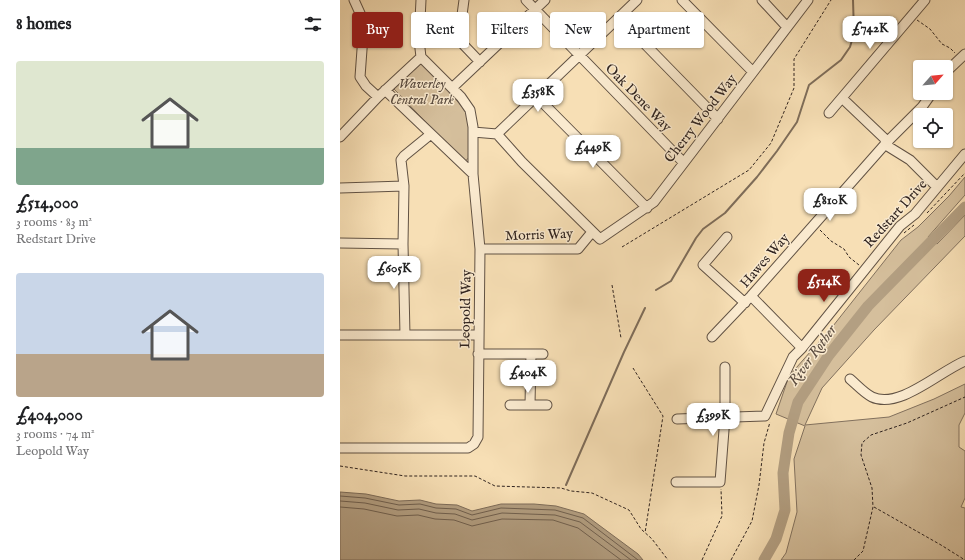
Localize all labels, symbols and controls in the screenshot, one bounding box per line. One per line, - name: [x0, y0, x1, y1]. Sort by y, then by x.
- chip: Buy: [352, 12, 403, 48]
- chip: Rent: [411, 12, 469, 48]
- chip: Filters: [477, 12, 542, 48]
- chip: New: [550, 12, 606, 48]
- chip: Apartment: [614, 12, 704, 48]
- icon: filters: [302, 13, 324, 35]
- text: 8 homes: [16, 14, 71, 35]
- pin: £742K: [842, 16, 898, 50]
- text: £742K: [852, 20, 888, 37]
- street label: Oak Dene Way: [601, 60, 675, 136]
- north arrow: [913, 60, 953, 100]
- map controls: [913, 60, 953, 148]
- street label: Cherry Wood Way: [661, 71, 741, 167]
- park label: Waverley Central Park: [390, 75, 454, 109]
- pin: £358K: [510, 79, 566, 113]
- text: £358K: [521, 83, 555, 100]
- icon: home: [134, 87, 206, 159]
- button: locate: [913, 108, 953, 148]
- pin: £449K: [565, 135, 621, 169]
- text: £449K: [575, 139, 611, 156]
- street label: Redstart Drive: [860, 175, 932, 252]
- pin: £810K: [802, 188, 858, 222]
- text: £810K: [813, 192, 847, 209]
- text: £514,000: [16, 193, 79, 214]
- text: 3 rooms · 83 m²: [16, 214, 92, 231]
- street label: Morris Way: [505, 225, 573, 245]
- street label: Hawes Way: [736, 229, 794, 292]
- text: Redstart Drive: [16, 231, 96, 248]
- pin: £605K: [366, 256, 422, 290]
- text: £605K: [377, 260, 411, 277]
- street label: Leopold Way: [456, 269, 476, 349]
- pin: £514K: [796, 269, 852, 303]
- text: £514K: [807, 273, 841, 290]
- icon: home: [134, 299, 206, 371]
- water label: River Rother: [784, 320, 841, 390]
- pin: £404K: [500, 360, 556, 394]
- text: £404K: [509, 364, 547, 381]
- pin: £399K: [685, 403, 741, 437]
- text: £404,000: [16, 405, 83, 426]
- text: £399K: [696, 407, 730, 424]
- text: 3 rooms · 74 m²: [16, 426, 95, 443]
- text: Leopold Way: [16, 443, 89, 460]

